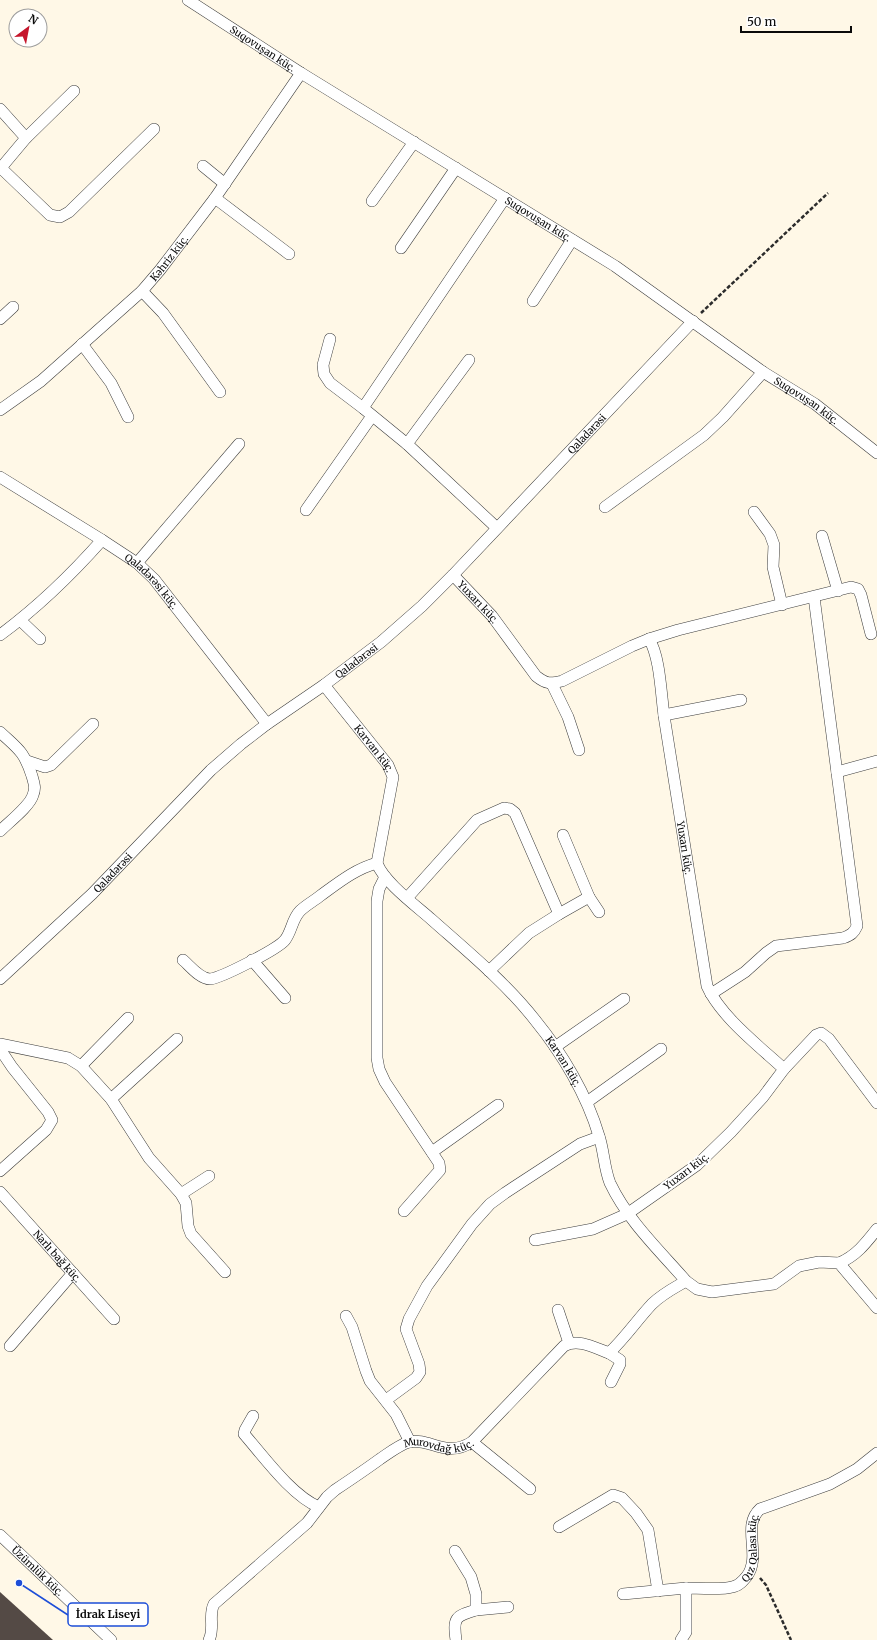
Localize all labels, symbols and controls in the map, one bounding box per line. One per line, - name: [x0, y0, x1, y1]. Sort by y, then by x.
- north arrow: [8, 8, 48, 48]
- scale bar: [741, 8, 851, 34]
- text: N: [26, 11, 41, 28]
- text: 50 m: [747, 14, 776, 29]
- street label: Suqovuşan küç.: [227, 23, 298, 75]
- street label: Suqovuşan küç.: [502, 194, 574, 245]
- street label: Kəhriz küç.: [147, 233, 191, 284]
- street label: Suqovuşan küç.: [771, 374, 841, 427]
- street label: Qaladərəsi: [565, 411, 609, 457]
- street label: Qaladərəsi küç.: [122, 551, 181, 612]
- street label: Yuxarı küç.: [454, 577, 501, 626]
- street label: Qaladərəsi: [333, 641, 380, 681]
- street label: Karvan küç.: [351, 722, 396, 774]
- street label: Yuxarı küç.: [674, 819, 695, 875]
- street label: Qaladərəsi: [91, 850, 135, 896]
- street label: Karvan küç.: [543, 1034, 584, 1089]
- street label: Yuxarı küç.: [660, 1150, 712, 1193]
- street label: Narlı bağ küç.: [30, 1227, 84, 1285]
- street label: Murovdağ küç.: [402, 1435, 476, 1456]
- street label: Qız Qalası küç.: [739, 1511, 762, 1585]
- street label: Üzümlük küç.: [9, 1543, 66, 1599]
- callout: İdrak Liseyi: [68, 1603, 148, 1626]
- text: İdrak Liseyi: [76, 1607, 140, 1621]

